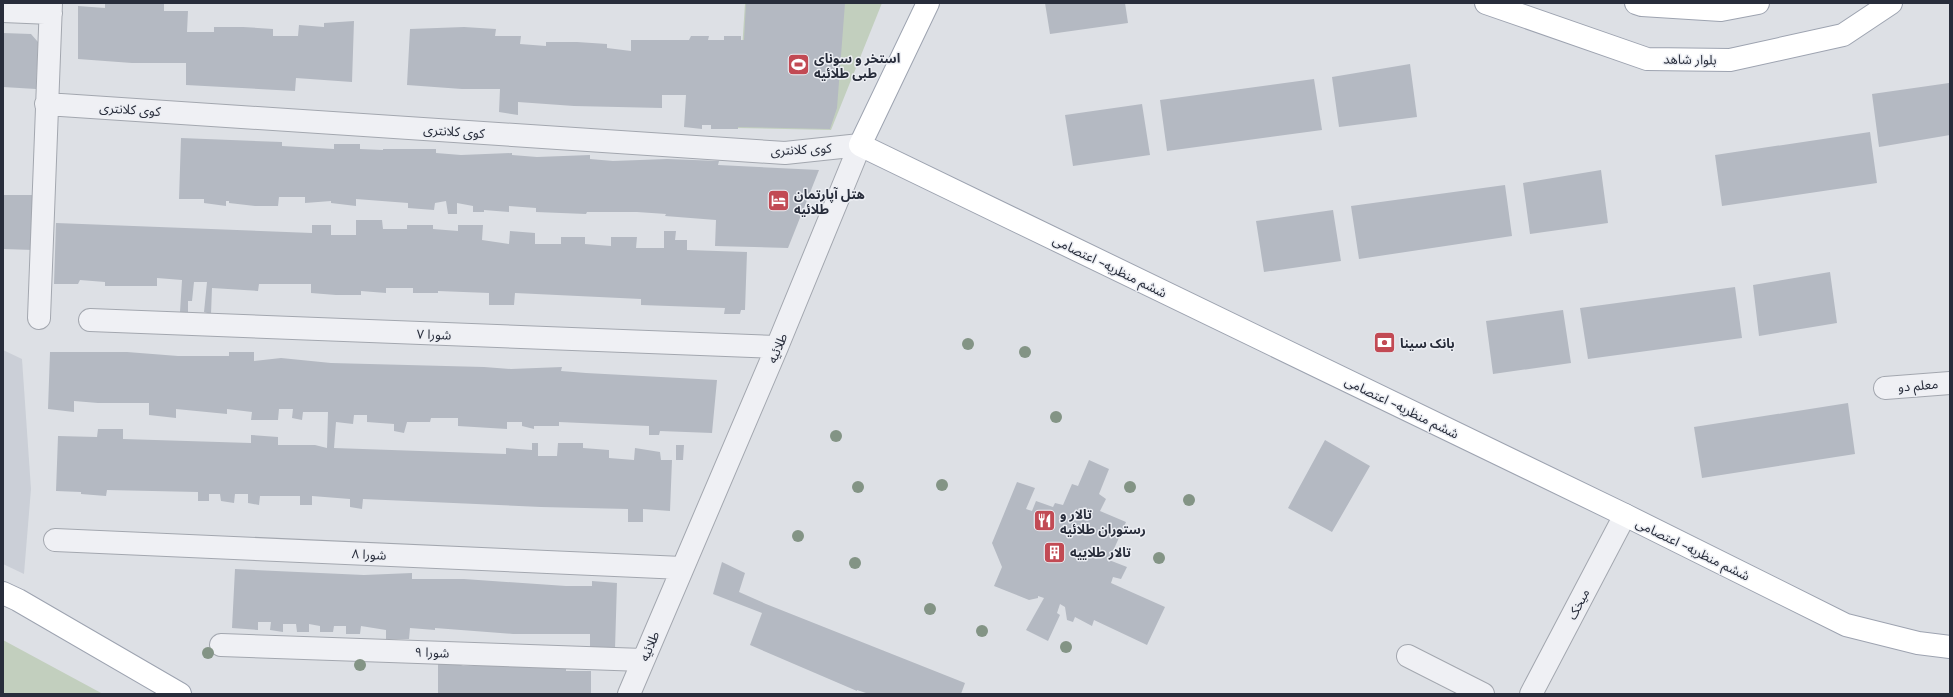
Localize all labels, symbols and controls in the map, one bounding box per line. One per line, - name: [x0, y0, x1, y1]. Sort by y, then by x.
- place label: استخر و سونای طبی طلائیه: [814, 50, 900, 82]
- street label: بلوار شاهد: [1663, 51, 1717, 68]
- sports icon: استخر و سونای طبی طلائیه: [786, 52, 812, 78]
- street label: کوی کلانتری: [99, 99, 162, 120]
- street label: کوی کلانتری: [423, 121, 486, 142]
- street label: کوی کلانتری: [770, 139, 833, 160]
- place label: هتل آپارتمان طلائیه: [794, 186, 865, 218]
- hotel icon: هتل آپارتمان طلائیه: [765, 188, 791, 214]
- street label: ششم منظریه- اعتصامی: [1049, 231, 1170, 303]
- street label: شورا ۷: [416, 325, 452, 344]
- street label: طلائیه: [764, 330, 791, 366]
- bank icon: بانک سینا: [1371, 330, 1397, 356]
- place label: بانک سینا: [1400, 335, 1455, 352]
- street label: ششم منظریه- اعتصامی: [1341, 372, 1462, 444]
- street label: معلم دو: [1897, 375, 1939, 398]
- place label: تالار و رستوران طلائیه: [1060, 506, 1146, 538]
- restaurant icon: تالار و رستوران طلائیه: [1032, 508, 1058, 534]
- street label: ششم منظریه- اعتصامی: [1632, 514, 1753, 586]
- building icon: تالار طلاییه: [1041, 539, 1067, 565]
- place label: تالار طلاییه: [1070, 544, 1131, 561]
- street label: شورا ۸: [351, 545, 387, 564]
- street label: میخک: [1563, 586, 1594, 623]
- street label: طلائیه: [636, 628, 663, 664]
- street label: شورا ۹: [414, 643, 450, 662]

